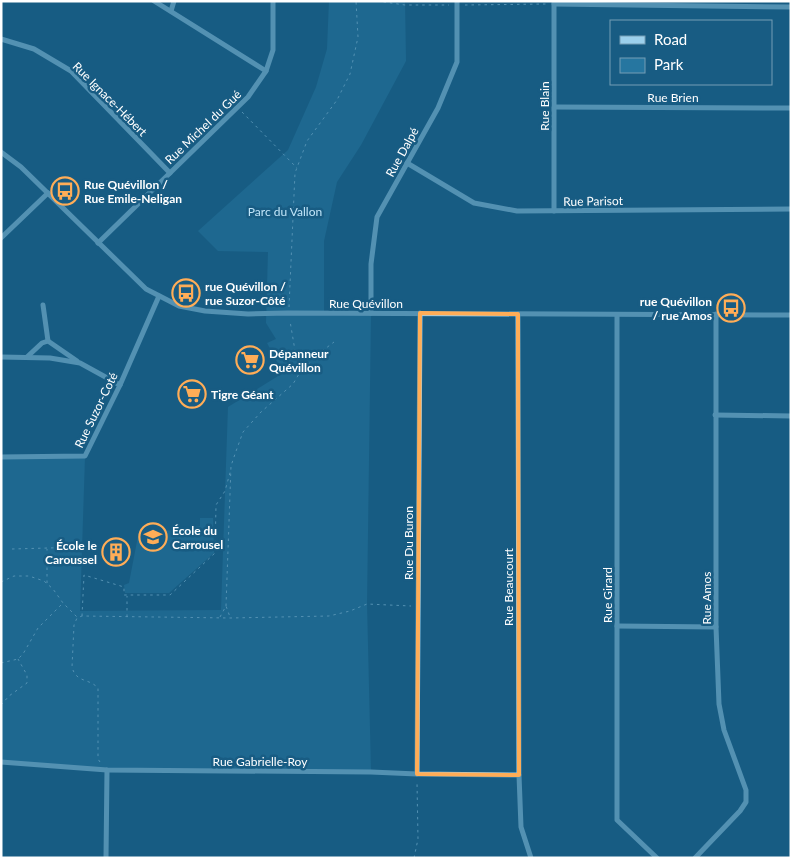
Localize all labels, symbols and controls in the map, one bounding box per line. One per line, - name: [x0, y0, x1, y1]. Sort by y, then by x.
- legend: [610, 20, 772, 85]
- text: Road: [654, 30, 687, 48]
- text: Park: [654, 55, 684, 73]
- street label: Rue Ignace-Hébert: [70, 59, 151, 140]
- street label: Rue Blain: [537, 81, 552, 131]
- street label: Rue Michel du Gué: [162, 87, 244, 167]
- street label: Rue Brien: [647, 90, 699, 105]
- street label: Rue Dalpé: [382, 125, 422, 179]
- bus stop icon: Rue Quévillon / Rue Emile-Neligan: [50, 176, 80, 206]
- place label: Rue Quévillon / Rue Emile-Neligan: [84, 177, 182, 206]
- street label: Rue Parisot: [563, 193, 624, 209]
- park label: Parc du Vallon: [248, 204, 322, 219]
- bus stop icon: rue Quévillon / rue Suzor-Côté: [171, 278, 201, 308]
- place label: rue Quévillon / rue Suzor-Côté: [205, 279, 286, 308]
- bus stop icon: rue Quévillon / rue Amos: [716, 293, 746, 323]
- place label: rue Quévillon / rue Amos: [640, 294, 712, 323]
- street label: Rue Quévillon: [329, 296, 403, 311]
- supermarket icon: Dépanneur Quévillon: [235, 345, 265, 375]
- place label: Dépanneur Quévillon: [269, 346, 329, 375]
- street label: Rue Suzor-Coté: [71, 370, 121, 450]
- supermarket icon: Tigre Géant: [177, 379, 207, 409]
- place label: Tigre Géant: [211, 387, 274, 402]
- street label: Rue Du Buron: [401, 506, 416, 580]
- school or university icon: École du Carrousel: [138, 522, 168, 552]
- place label: École du Carrousel: [172, 523, 223, 552]
- building icon: École le Caroussel: [101, 537, 131, 567]
- place label: École le Caroussel: [45, 538, 98, 567]
- street label: Rue Beaucourt: [501, 547, 516, 626]
- street label: Rue Girard: [600, 567, 615, 623]
- street label: Rue Amos: [699, 572, 714, 624]
- street label: Rue Gabrielle-Roy: [213, 754, 308, 769]

